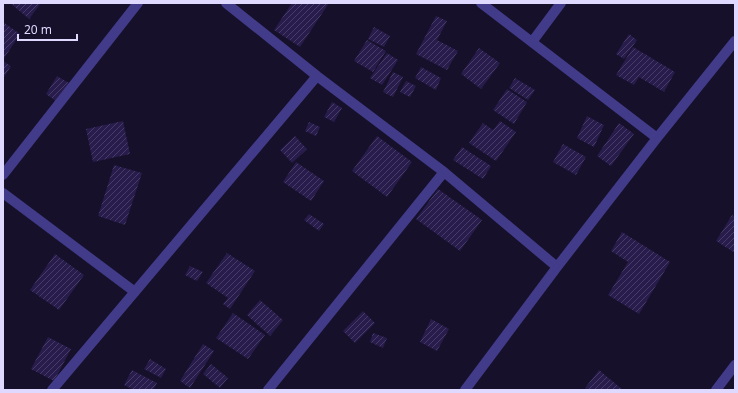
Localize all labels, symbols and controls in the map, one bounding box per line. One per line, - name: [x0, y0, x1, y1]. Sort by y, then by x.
- scale bar: [18, 16, 77, 42]
- text: 20 m: [24, 21, 52, 38]

